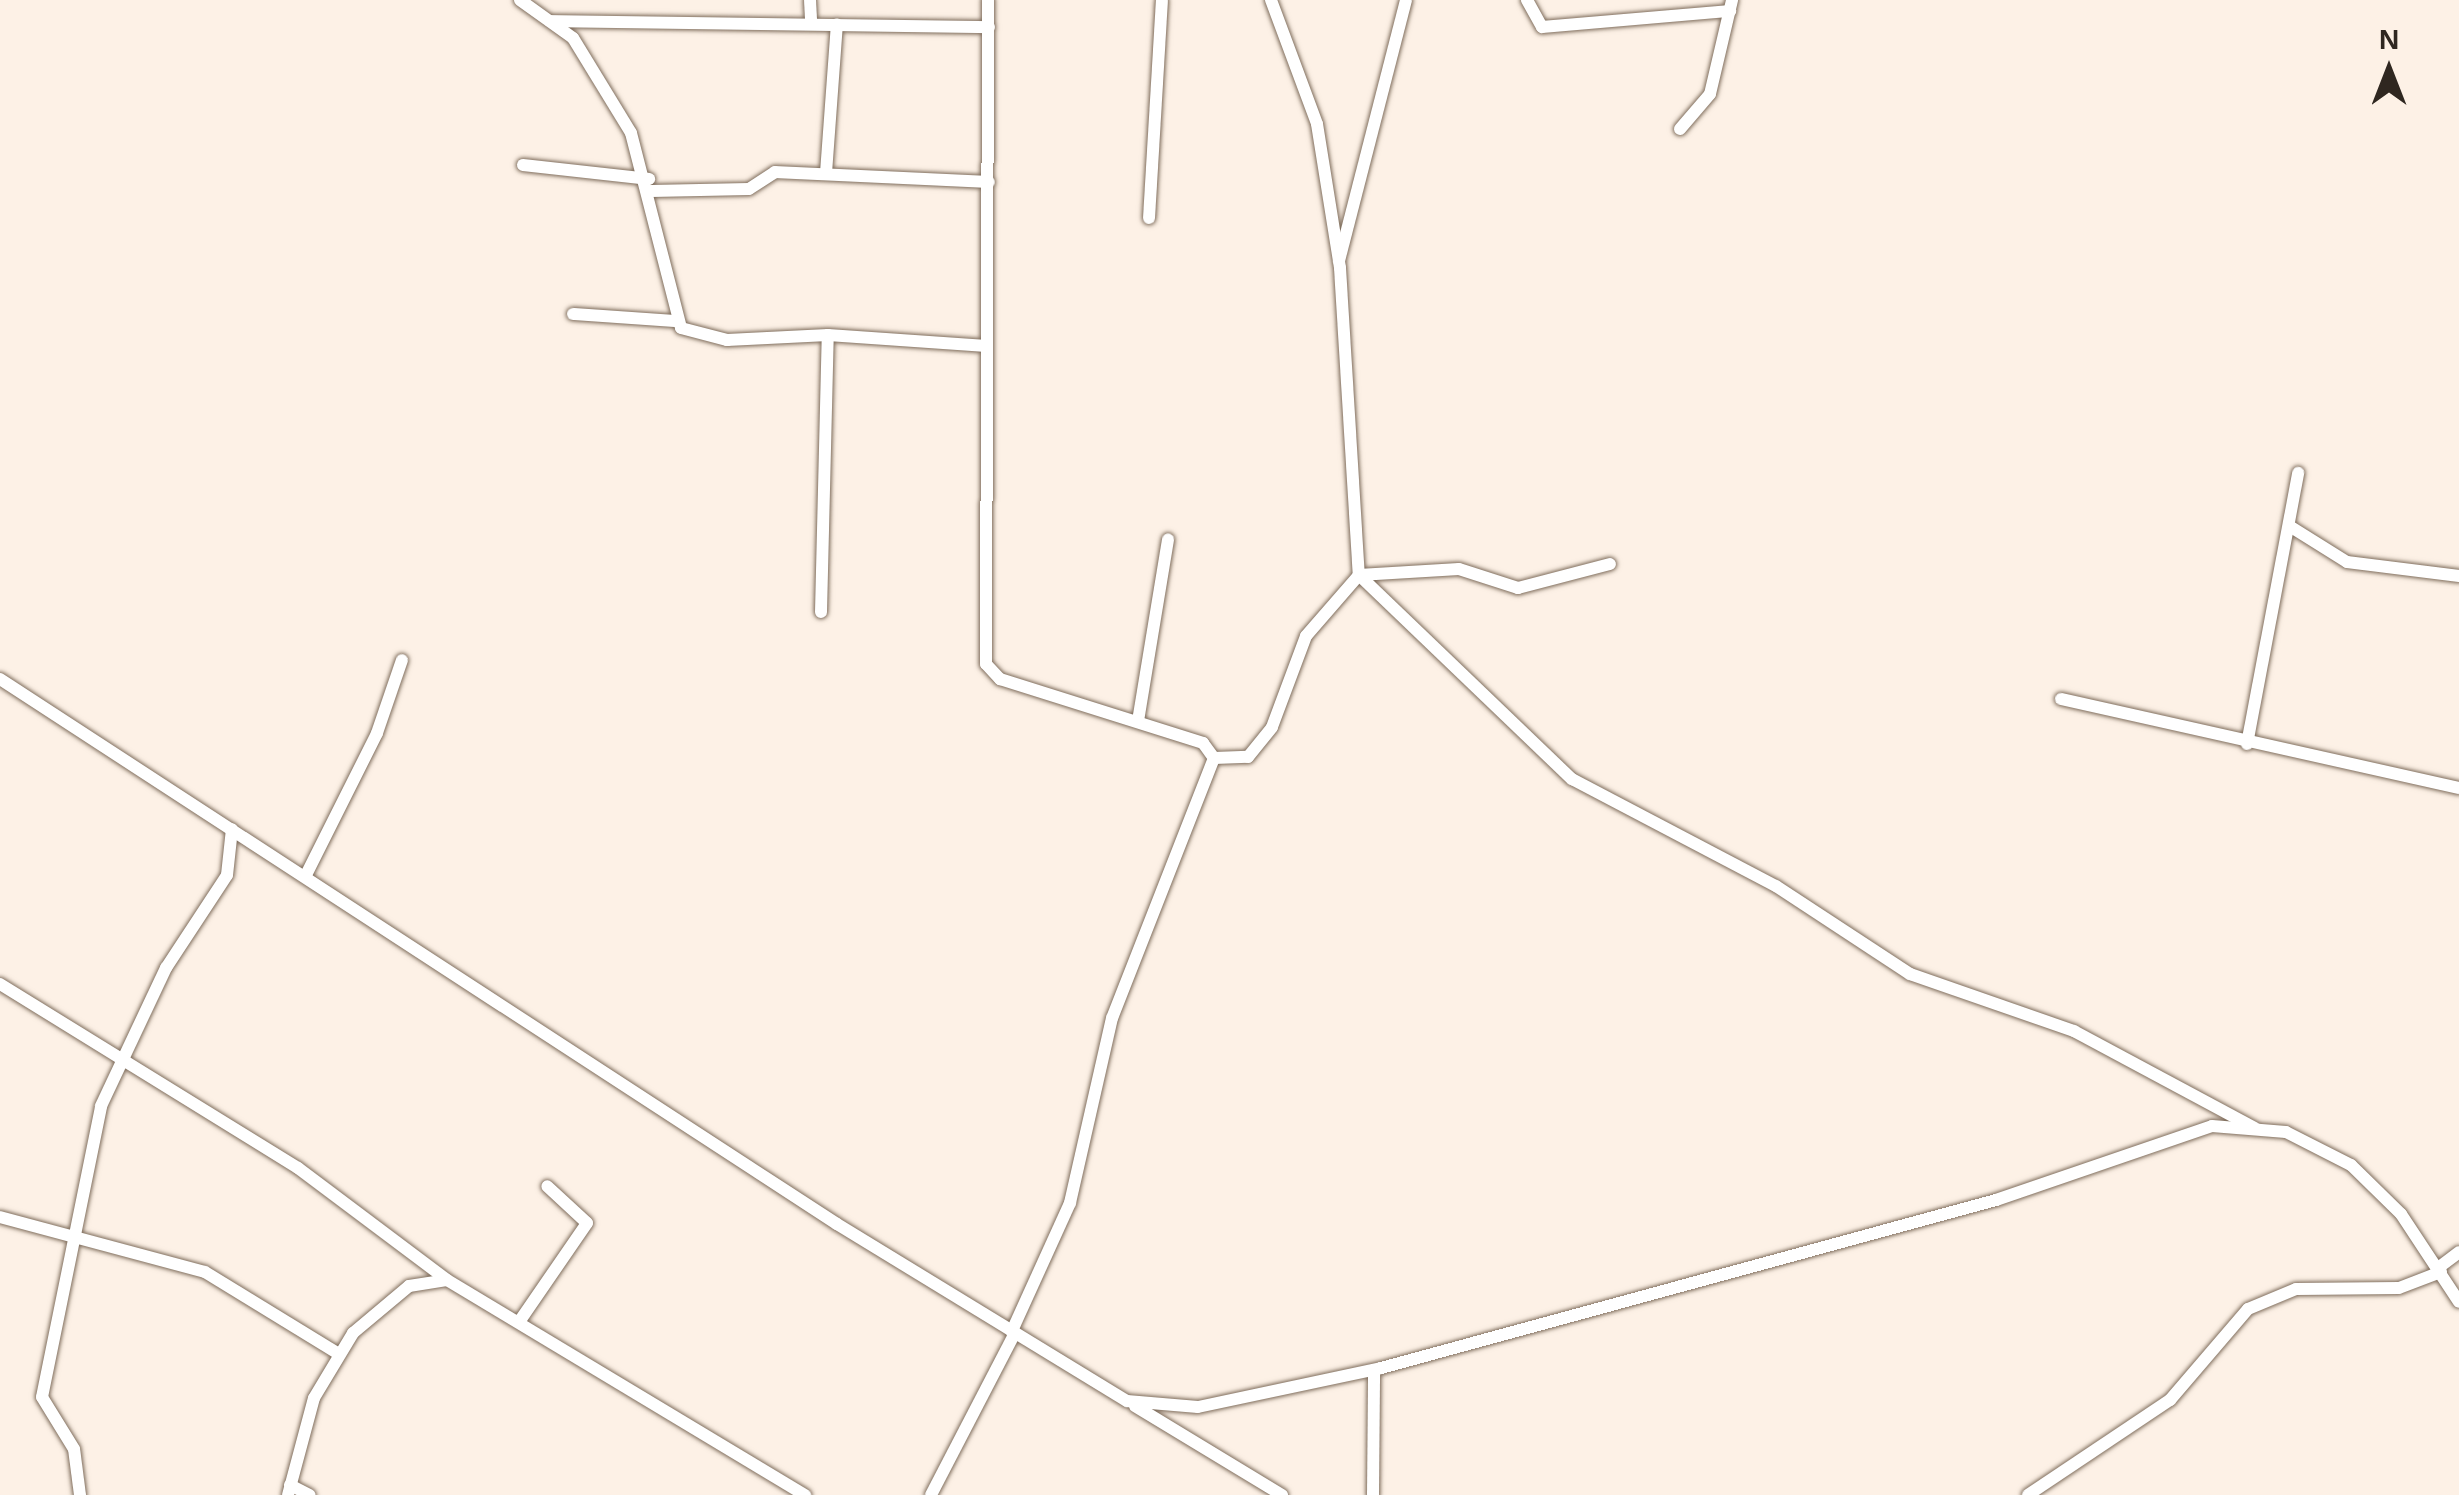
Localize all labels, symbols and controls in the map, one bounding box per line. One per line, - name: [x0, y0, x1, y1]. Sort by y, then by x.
- north arrow: [2339, 20, 2439, 120]
- text: N: [2379, 24, 2399, 55]

